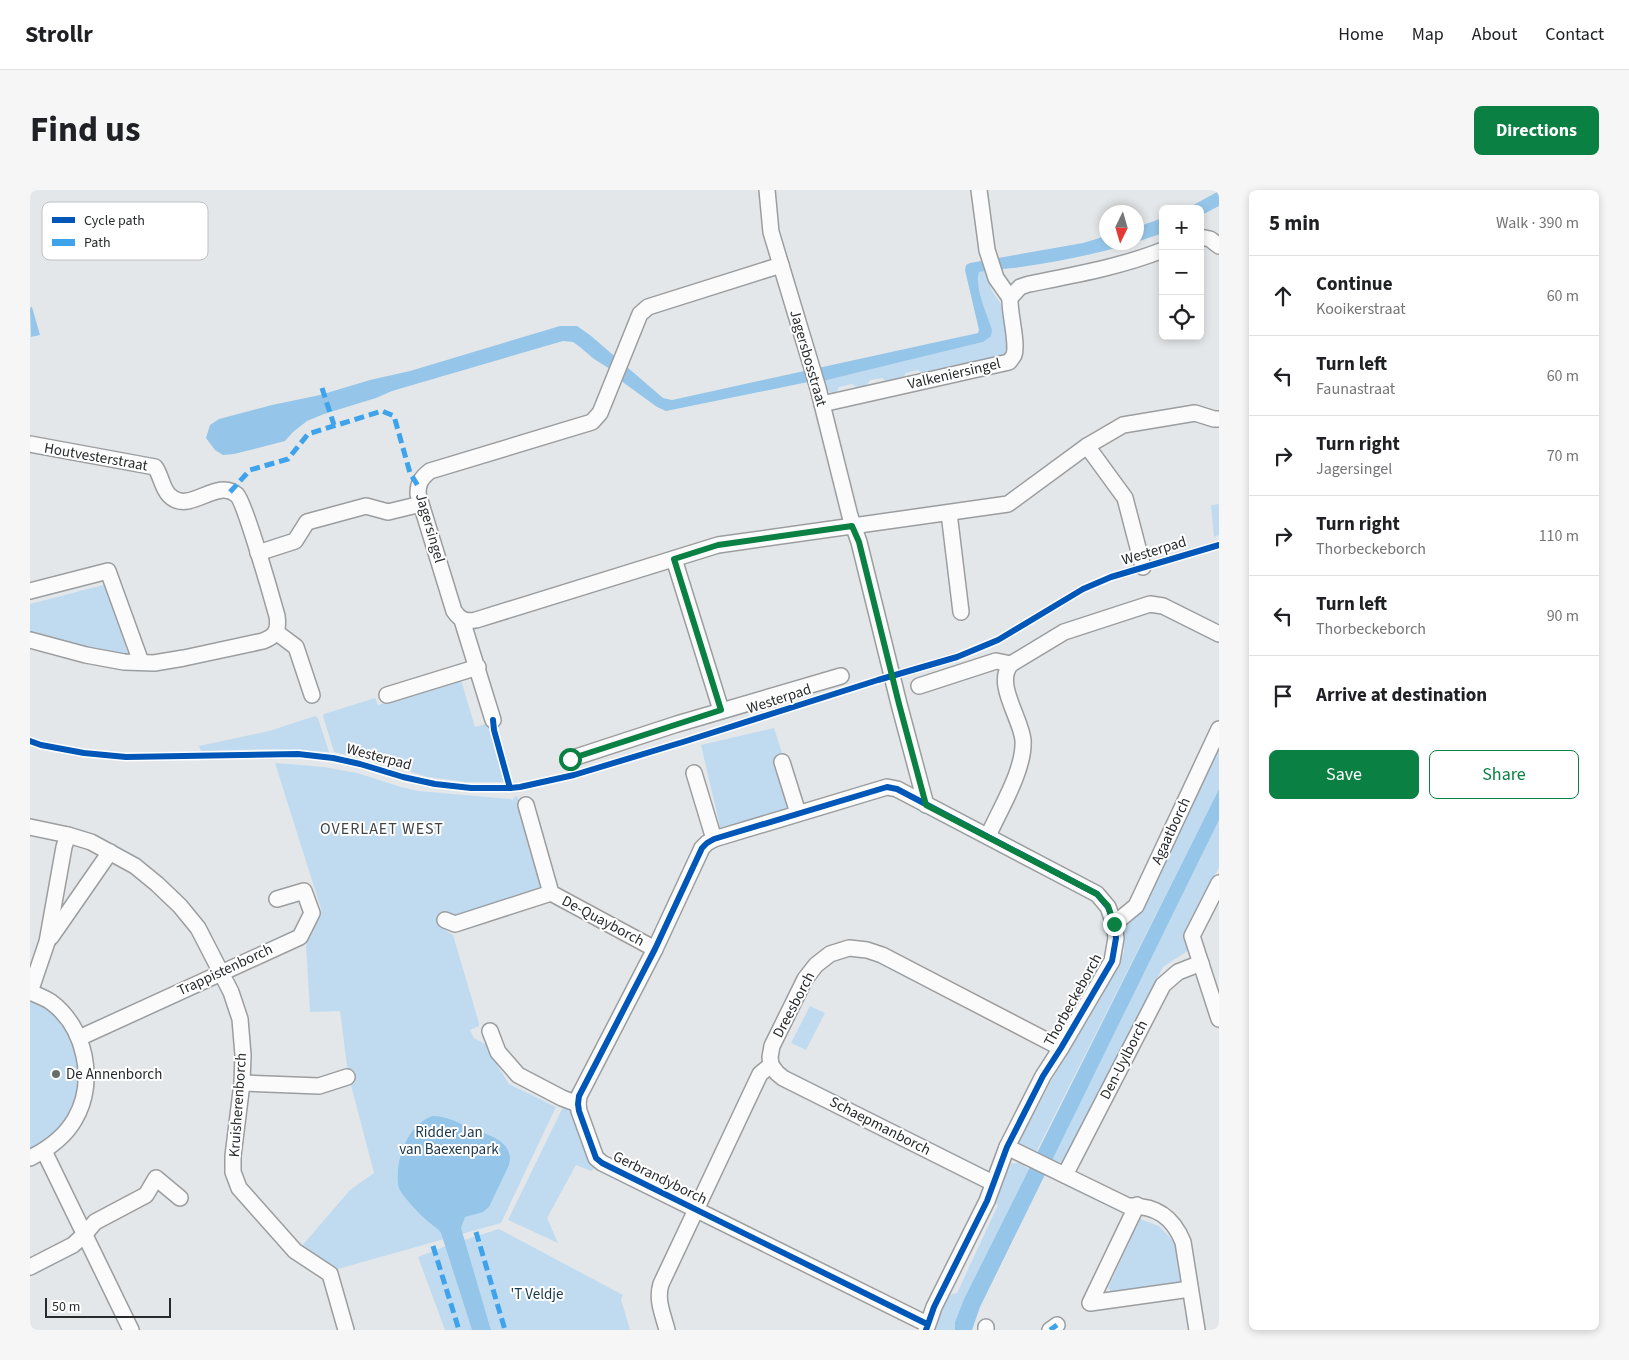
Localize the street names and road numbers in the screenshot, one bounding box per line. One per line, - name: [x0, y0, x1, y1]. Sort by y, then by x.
- street label: Jagersbosstraat: [784, 307, 832, 409]
- street label: Valkeniersingel: [906, 353, 1003, 395]
- street label: Houtvesterstraat: [43, 438, 149, 476]
- street label: Jagersingel: [410, 491, 450, 565]
- street label: Westerpad: [1119, 531, 1189, 571]
- street label: Westerpad: [744, 679, 814, 719]
- street label: Westerpad: [344, 738, 414, 776]
- street label: Agaatborch: [1146, 794, 1196, 868]
- street label: De-Quayborch: [558, 890, 648, 952]
- street label: Trappistenborch: [174, 939, 276, 1001]
- street label: Thorbeckeborch: [1039, 950, 1107, 1050]
- street label: Dreesborch: [768, 968, 820, 1042]
- street label: Den-Uylborch: [1095, 1017, 1153, 1103]
- street label: Kruisherenborch: [224, 1052, 252, 1158]
- street label: Schaepmanborch: [826, 1091, 934, 1161]
- street label: Gerbrandyborch: [609, 1146, 711, 1210]

